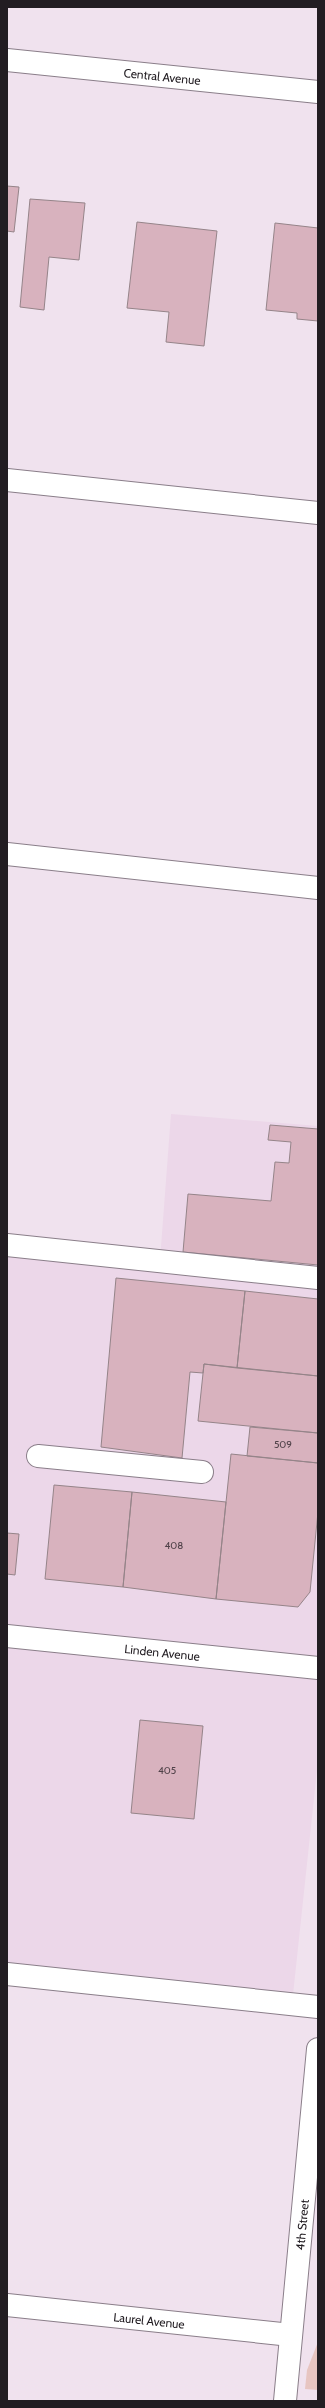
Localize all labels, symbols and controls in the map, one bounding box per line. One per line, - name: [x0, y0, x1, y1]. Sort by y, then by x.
- street label: Central Avenue: [123, 65, 201, 87]
- house number: 509: [274, 1438, 292, 1451]
- house number: 408: [165, 1539, 183, 1552]
- street label: Linden Avenue: [124, 1641, 201, 1663]
- house number: 405: [158, 1764, 176, 1777]
- street label: 4th Street: [292, 2199, 311, 2251]
- street label: Laurel Avenue: [113, 2309, 186, 2331]

